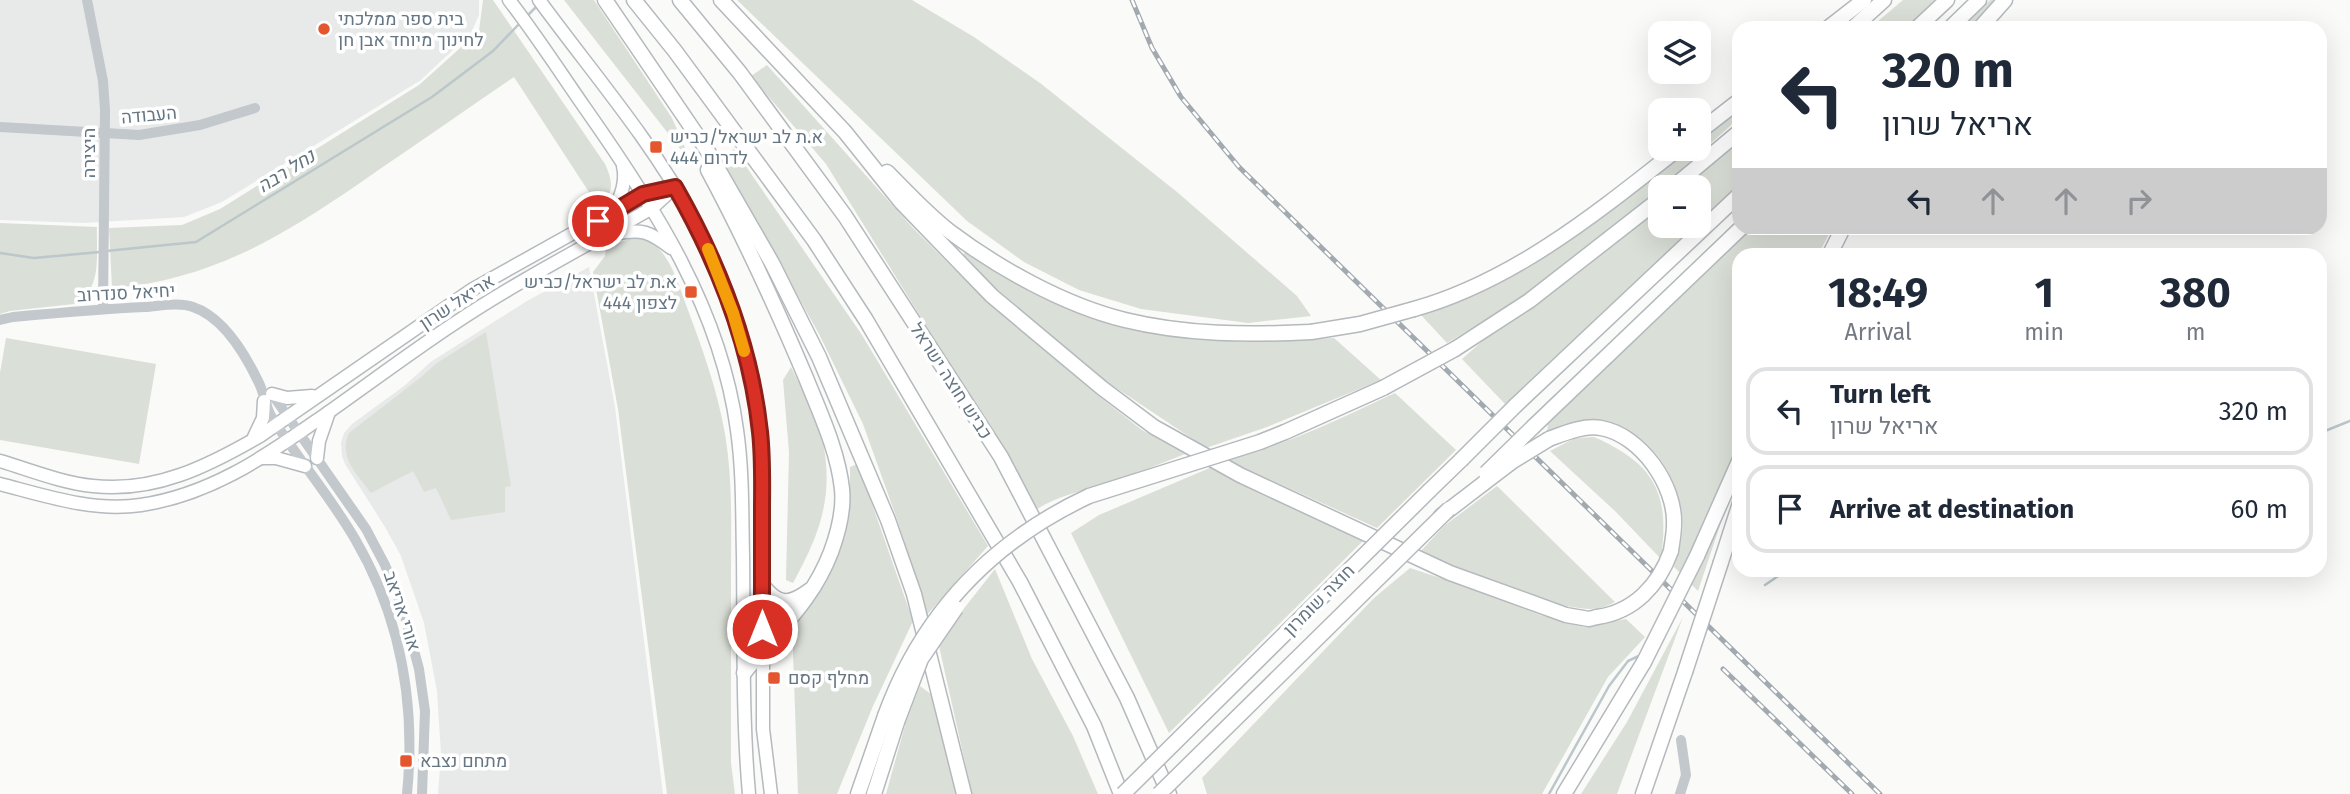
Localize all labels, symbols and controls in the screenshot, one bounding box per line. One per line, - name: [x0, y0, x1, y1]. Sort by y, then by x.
- place label: בית ספר ממלכתי לחינוך מיוחד אבן חן: [338, 8, 483, 51]
- marker: בית ספר ממלכתי לחינוך מיוחד אבן חן: [316, 21, 332, 37]
- map controls: [1648, 21, 1711, 238]
- button: layers: [1648, 21, 1711, 84]
- text: 320 m: [1882, 41, 2014, 100]
- icon: left: [1767, 49, 1858, 140]
- button: +: [1648, 98, 1711, 161]
- street label: העבודה: [120, 102, 178, 128]
- text: אריאל שרון: [1882, 105, 2033, 143]
- place label: א.ת לב ישראל/כביש 444 לדרום: [670, 126, 823, 169]
- street label: היצירה: [78, 128, 100, 178]
- marker: א.ת לב ישראל/כביש 444 לדרום: [648, 139, 664, 155]
- water label: נחל רבה: [253, 144, 320, 198]
- button: −: [1648, 175, 1711, 238]
- icon: left: [1901, 182, 1939, 220]
- icon: ahead: [1974, 182, 2012, 220]
- icon: ahead: [2047, 182, 2085, 220]
- icon: right: [2120, 182, 2158, 220]
- pin: [568, 191, 628, 251]
- icon: arrive: [579, 202, 617, 240]
- text: 18:49: [1828, 268, 1928, 318]
- text: 1: [2034, 268, 2054, 318]
- text: 380: [2160, 268, 2231, 318]
- street label: אריאל שרון: [415, 270, 499, 334]
- place label: א.ת לב ישראל/כביש 444 לצפון: [524, 271, 677, 314]
- street label: יחיאל סנדרוב: [76, 279, 176, 307]
- marker: א.ת לב ישראל/כביש 444 לצפון: [683, 284, 699, 300]
- text: Arrival: [1844, 318, 1912, 346]
- text: min: [2024, 318, 2064, 346]
- text: m: [2186, 318, 2205, 346]
- street label: כביש חוצה ישראל: [905, 319, 997, 443]
- text: Turn left: [1830, 379, 1931, 410]
- icon: left: [1771, 392, 1809, 430]
- text: 320 m: [2219, 396, 2288, 427]
- text: אריאל שרון: [1830, 412, 1939, 440]
- icon: arrive: [1771, 490, 1809, 528]
- text: Arrive at destination: [1830, 494, 2074, 525]
- text: 60 m: [2230, 494, 2288, 525]
- street label: חוצה שומרון: [1279, 560, 1359, 640]
- street label: אורי אריאב: [379, 568, 425, 654]
- position arrow: [725, 592, 799, 666]
- place label: מחלף קסם: [788, 667, 869, 689]
- marker: מחלף קסם: [766, 670, 782, 686]
- place label: מתחם נצבא: [420, 750, 507, 772]
- marker: מתחם נצבא: [398, 753, 414, 769]

